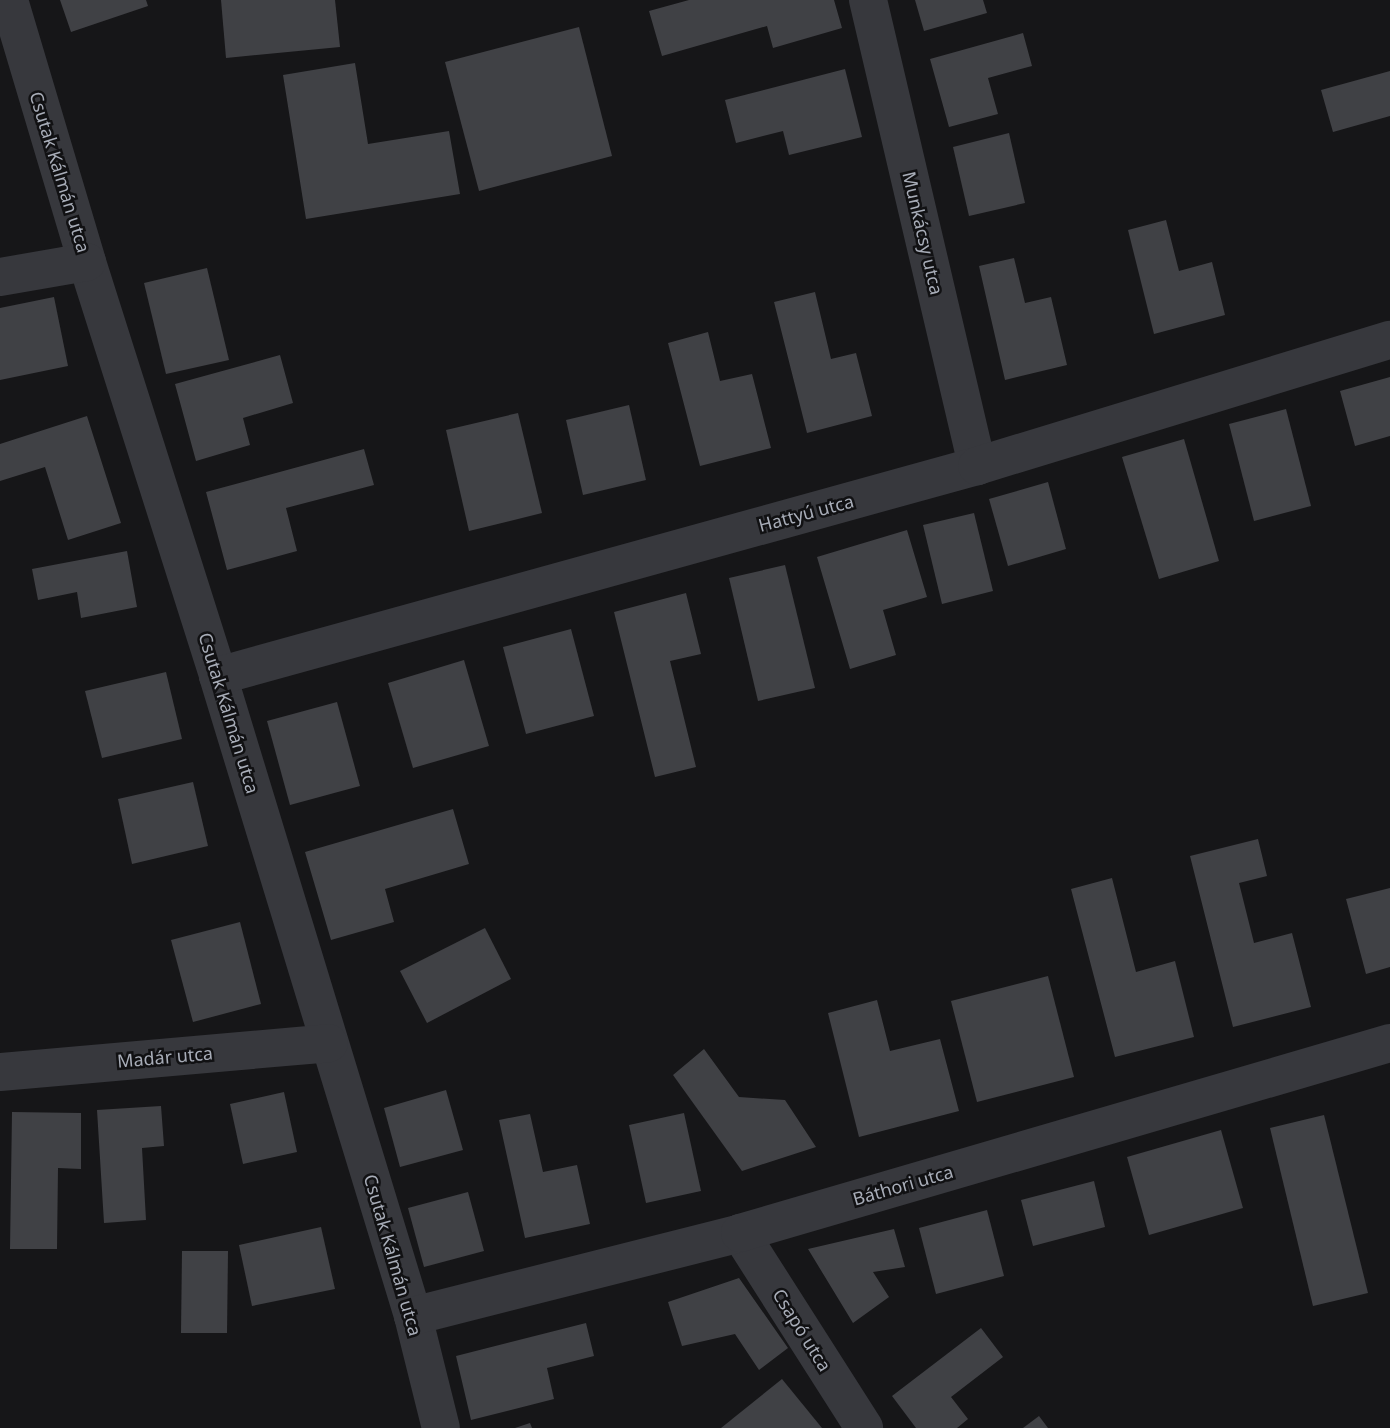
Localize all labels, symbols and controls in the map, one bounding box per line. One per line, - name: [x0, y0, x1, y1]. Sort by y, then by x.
- street label: Csutak Kálmán utca: [25, 89, 95, 255]
- street label: Munkácsy utca: [898, 169, 948, 297]
- street label: Hattyú utca: [756, 490, 856, 536]
- street label: Csutak Kálmán utca: [194, 630, 264, 796]
- street label: Madár utca: [116, 1042, 214, 1072]
- street label: Báthori utca: [850, 1160, 956, 1210]
- street label: Csutak Kálmán utca: [360, 1172, 426, 1338]
- street label: Csapó utca: [768, 1285, 836, 1375]

